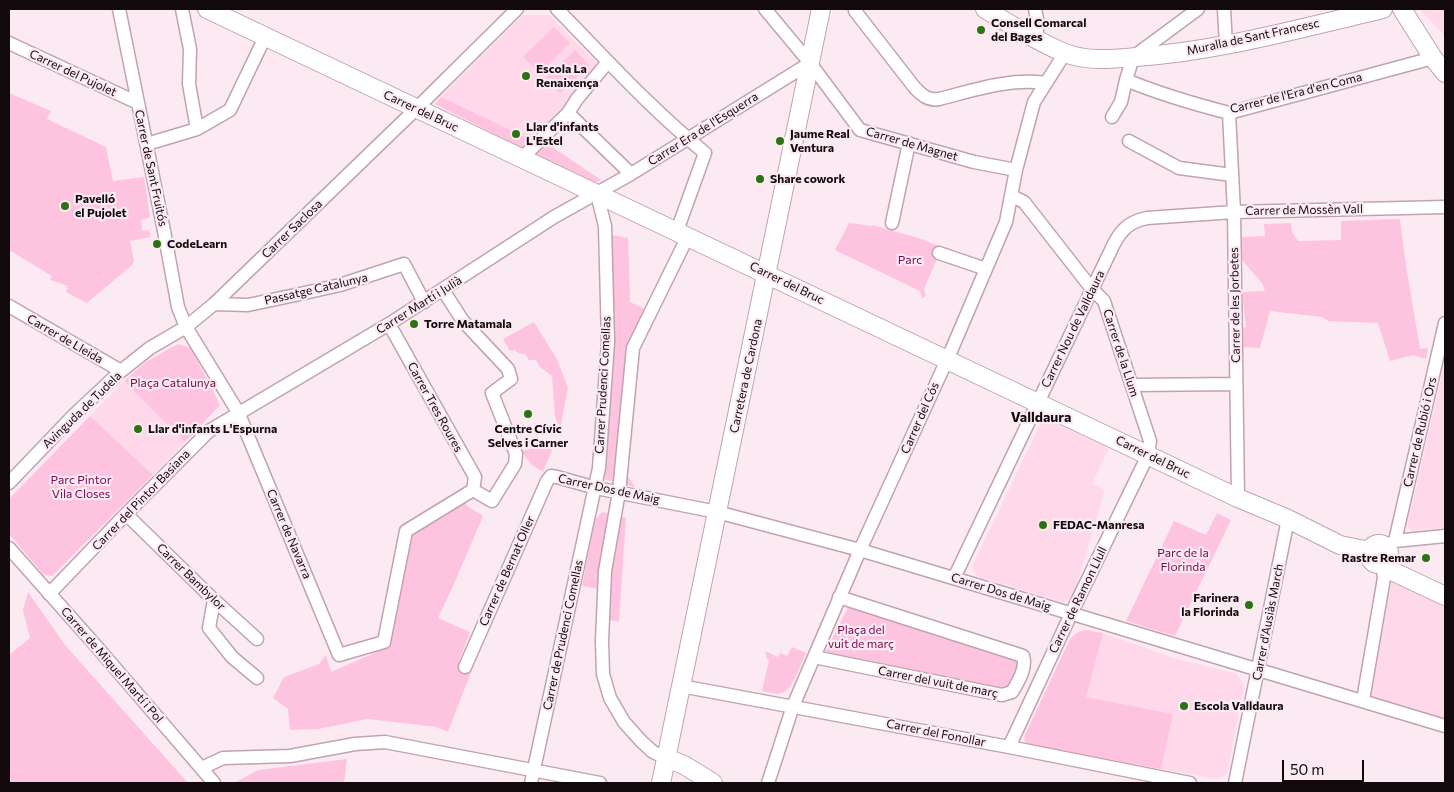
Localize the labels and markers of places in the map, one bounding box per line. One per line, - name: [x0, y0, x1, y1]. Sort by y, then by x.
- place label: Consell Comarcal del Bages: [991, 16, 1086, 44]
- marker: Consell Comarcal del Bages: [975, 24, 987, 36]
- place label: Escola La Renaixença: [536, 62, 599, 90]
- marker: Escola La Renaixença: [520, 70, 532, 82]
- place label: Llar d'infants L'Estel: [526, 120, 599, 148]
- place label: Jaume Real Ventura: [790, 127, 850, 155]
- marker: Llar d'infants L'Estel: [510, 128, 522, 140]
- marker: Jaume Real Ventura: [774, 135, 786, 147]
- place label: Share cowork: [770, 172, 845, 186]
- marker: Share cowork: [754, 173, 766, 185]
- place label: Pavelló el Pujolet: [75, 192, 127, 220]
- marker: Pavelló el Pujolet: [59, 200, 71, 212]
- place label: CodeLearn: [167, 237, 227, 251]
- marker: CodeLearn: [151, 238, 163, 250]
- place label: Torre Matamala: [424, 317, 512, 331]
- marker: Torre Matamala: [408, 318, 420, 330]
- marker: Centre Cívic Selves i Carner: [522, 408, 534, 420]
- place label: Llar d'infants L'Espurna: [148, 422, 277, 436]
- place label: Centre Cívic Selves i Carner: [488, 422, 568, 450]
- marker: Llar d'infants L'Espurna: [132, 423, 144, 435]
- place label: FEDAC-Manresa: [1053, 518, 1145, 532]
- marker: FEDAC-Manresa: [1037, 519, 1049, 531]
- place label: Rastre Remar: [1342, 551, 1416, 565]
- marker: Rastre Remar: [1420, 552, 1432, 564]
- place label: Farinera la Florinda: [1181, 591, 1239, 619]
- marker: Farinera la Florinda: [1243, 599, 1255, 611]
- place label: Escola Valldaura: [1194, 699, 1284, 713]
- marker: Escola Valldaura: [1178, 700, 1190, 712]

